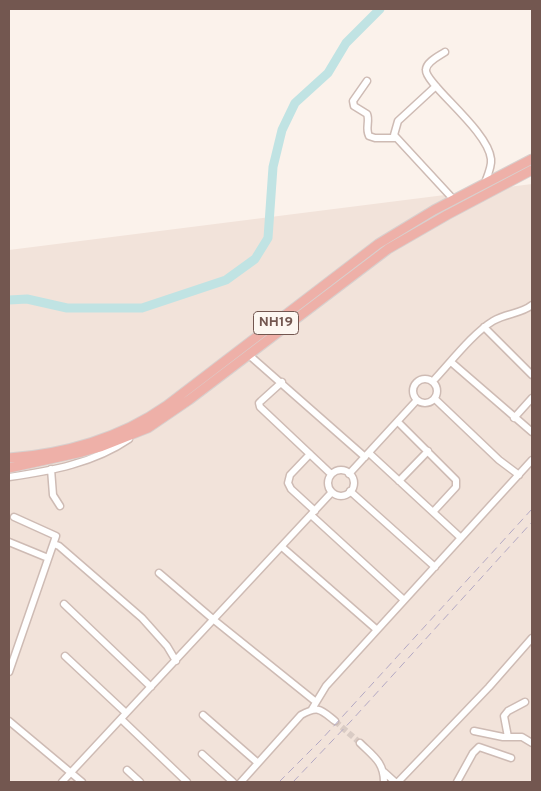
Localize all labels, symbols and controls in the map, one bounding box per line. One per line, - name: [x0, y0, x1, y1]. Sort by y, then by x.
- road number: NH19: [254, 312, 298, 334]

